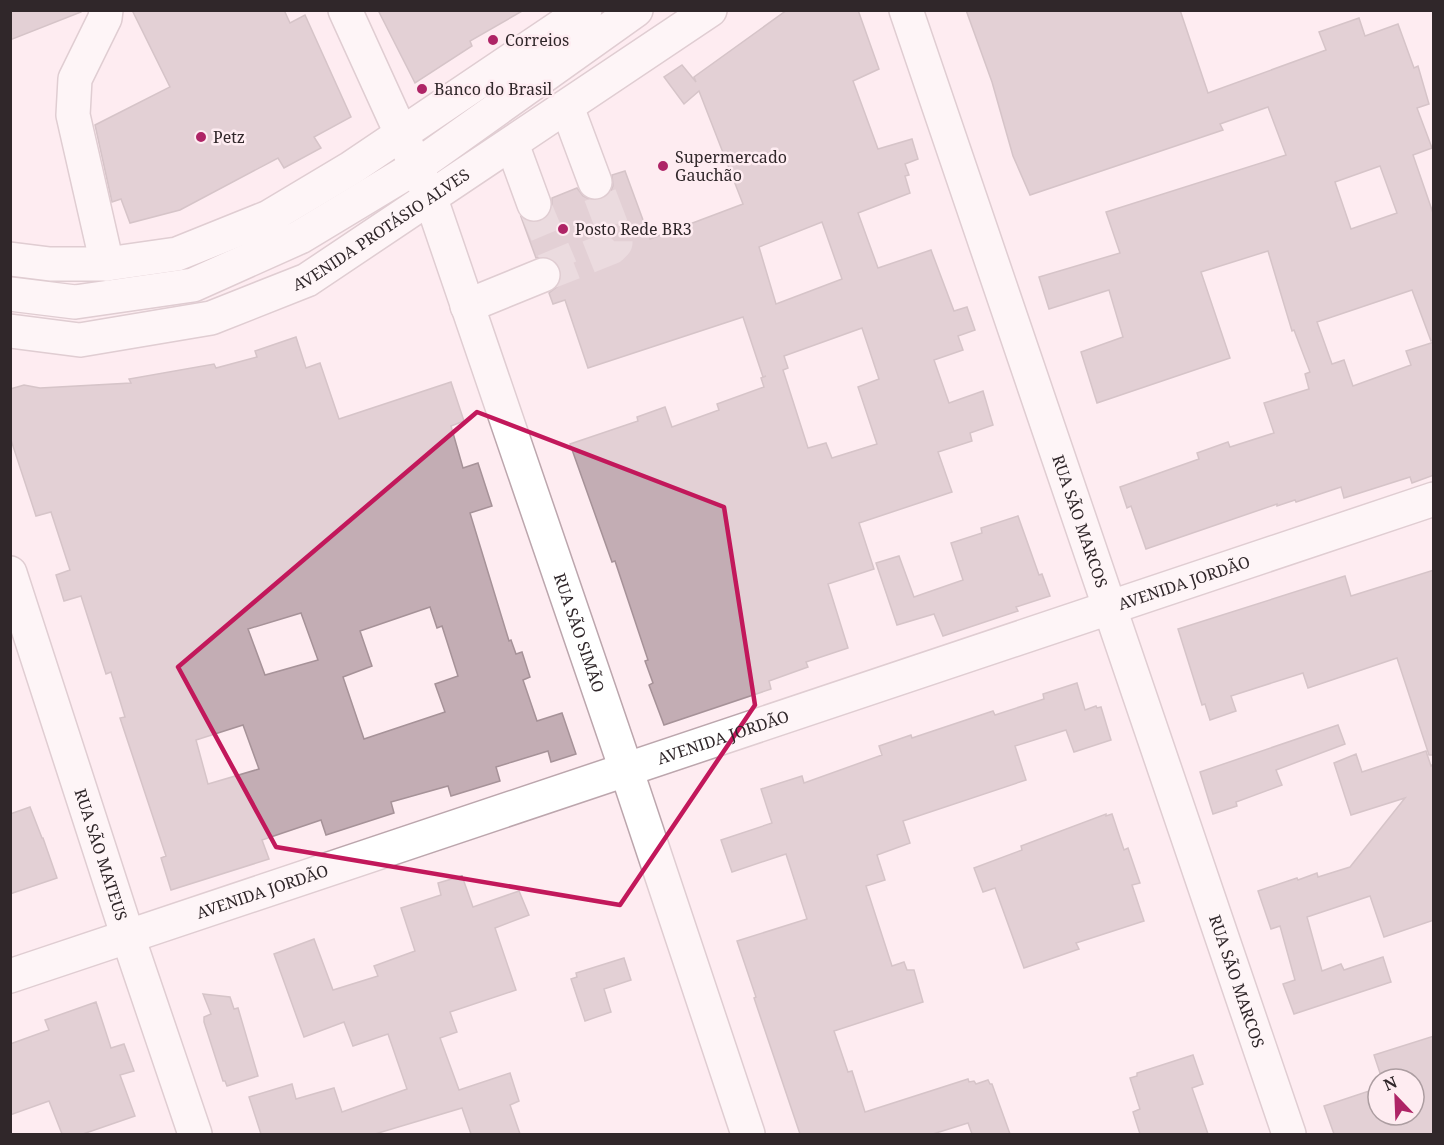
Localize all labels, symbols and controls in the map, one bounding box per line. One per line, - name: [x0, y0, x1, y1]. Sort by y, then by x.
- place label: Correios: [505, 29, 569, 51]
- marker: Correios: [486, 33, 500, 47]
- place label: Banco do Brasil: [434, 78, 552, 100]
- marker: Banco do Brasil: [415, 82, 429, 96]
- place label: Petz: [213, 126, 245, 148]
- marker: Petz: [194, 130, 208, 144]
- place label: Supermercado Gauchão: [675, 146, 787, 186]
- marker: Supermercado Gauchão: [656, 159, 670, 173]
- street label: AVENIDA PROTÁSIO ALVES: [289, 163, 474, 296]
- place label: Posto Rede BR3: [575, 218, 692, 240]
- marker: Posto Rede BR3: [556, 222, 570, 236]
- street label: RUA SÃO MARCOS: [1047, 452, 1113, 591]
- street label: AVENIDA JORDÃO: [1115, 550, 1253, 615]
- street label: RUA SÃO SIMÃO: [549, 570, 610, 695]
- street label: AVENIDA JORDÃO: [654, 705, 792, 769]
- street label: RUA SÃO MATEUS: [70, 786, 133, 923]
- street label: AVENIDA JORDÃO: [193, 859, 331, 924]
- street label: RUA SÃO MARCOS: [1204, 912, 1270, 1051]
- north arrow: [1366, 1067, 1426, 1127]
- text: N: [1380, 1070, 1401, 1096]

